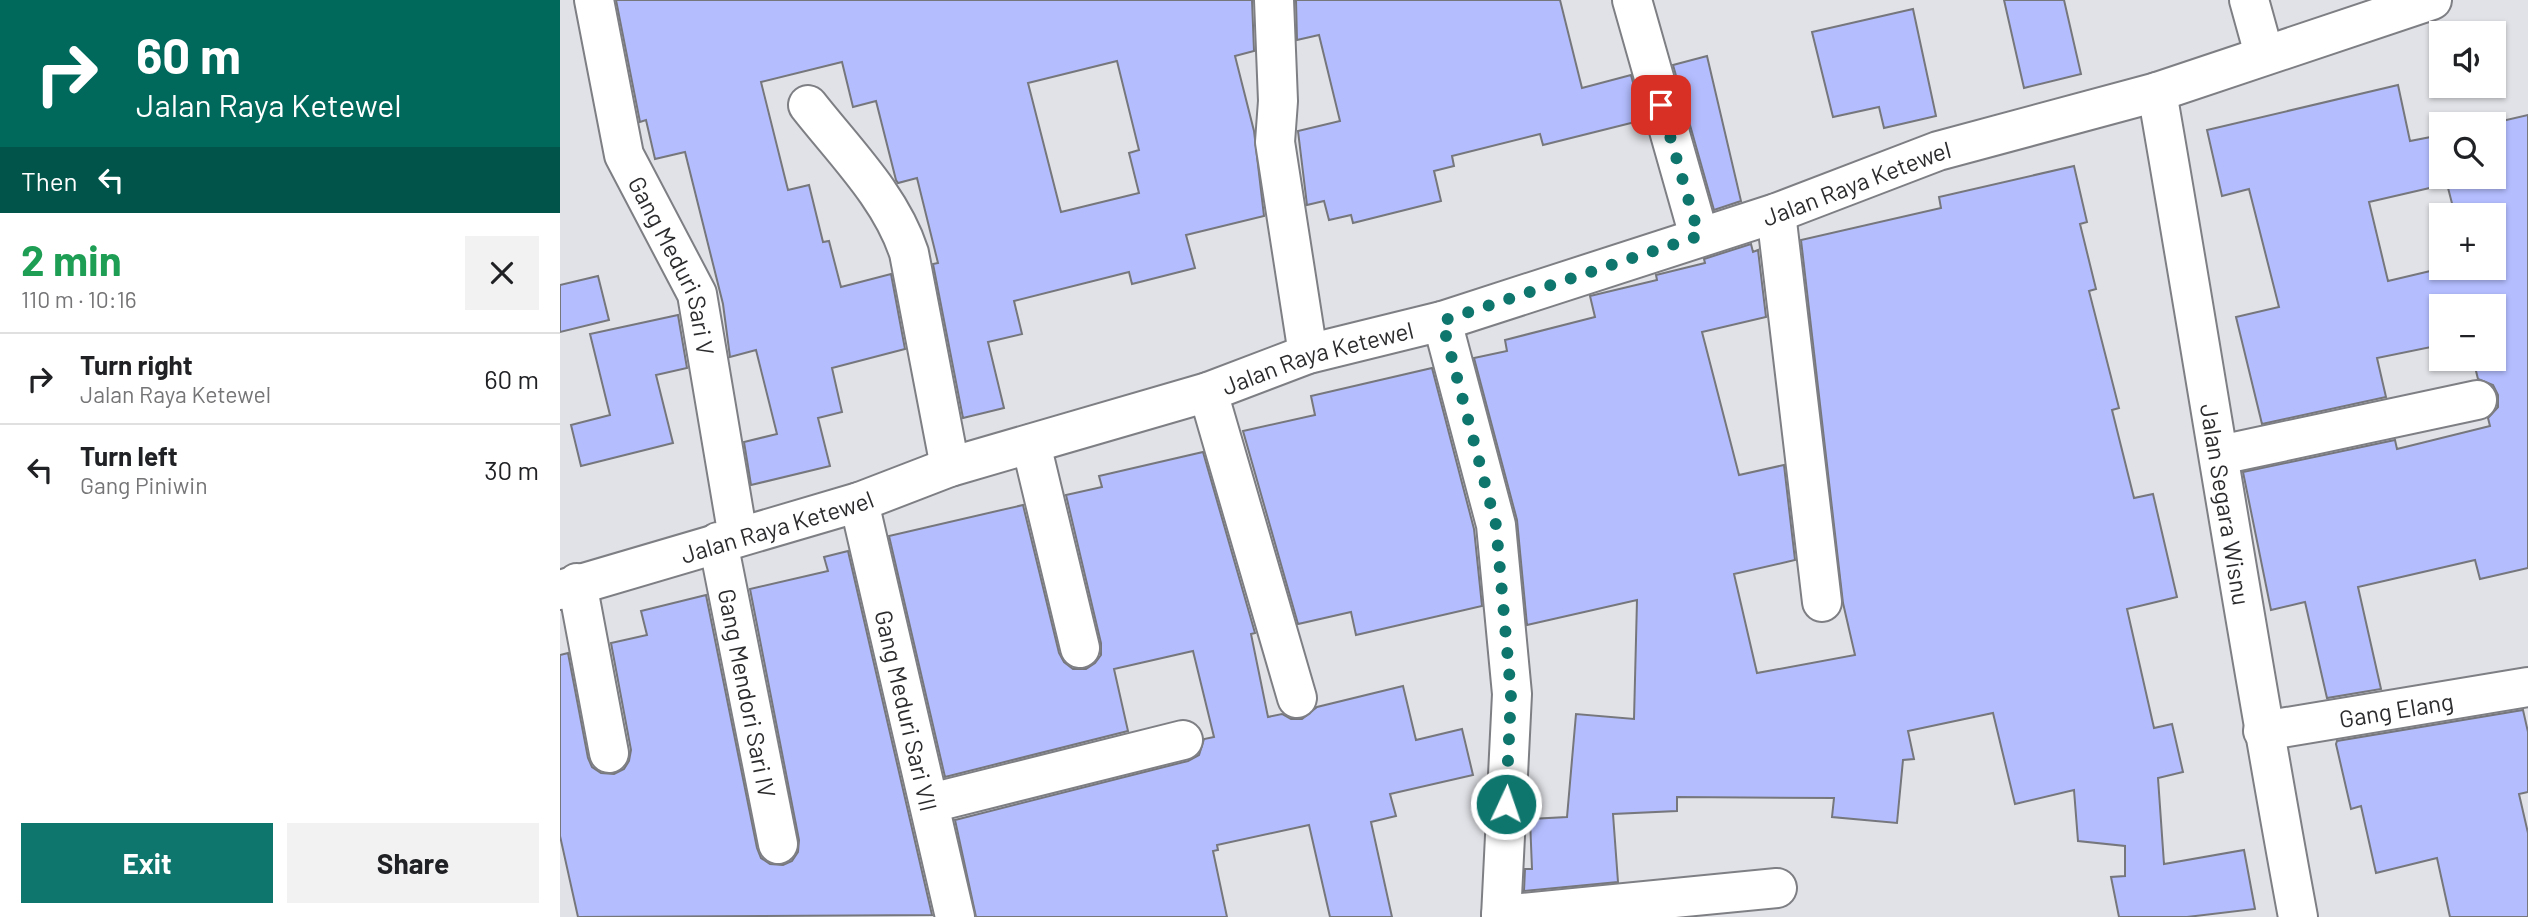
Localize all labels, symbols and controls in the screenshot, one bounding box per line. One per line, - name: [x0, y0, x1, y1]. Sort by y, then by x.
- map controls: [2429, 21, 2506, 371]
- button: sound: [2429, 21, 2506, 98]
- text: 60 m: [136, 25, 241, 84]
- icon: right: [21, 28, 112, 119]
- pin: [1631, 75, 1691, 135]
- text: Jalan Raya Ketewel: [136, 85, 402, 123]
- icon: arrive: [1642, 86, 1680, 124]
- button: search: [2429, 112, 2506, 189]
- street label: Jalan Raya Ketewel: [1759, 134, 1954, 231]
- icon: left: [92, 161, 130, 199]
- text: Then: [21, 165, 78, 196]
- street label: Gang Meduri Sari V: [623, 171, 722, 357]
- button: +: [2429, 203, 2506, 280]
- text: 2 min: [21, 234, 122, 284]
- button: close: [465, 236, 539, 310]
- text: 110 m · 10:16: [21, 285, 137, 313]
- button: −: [2429, 294, 2506, 371]
- street label: Jalan Raya Ketewel: [1217, 314, 1416, 400]
- text: Turn right: [80, 349, 193, 380]
- icon: right: [21, 360, 59, 398]
- text: 60 m: [484, 363, 539, 394]
- text: Jalan Raya Ketewel: [80, 380, 271, 408]
- street label: Jalan Segara Wisnu: [2195, 401, 2257, 607]
- text: Turn left: [80, 440, 178, 471]
- icon: left: [21, 451, 59, 489]
- text: 30 m: [484, 454, 539, 485]
- text: Gang Piniwin: [80, 471, 208, 499]
- street label: Jalan Raya Ketewel: [677, 483, 877, 568]
- street label: Gang Mendori Sari IV: [713, 586, 783, 800]
- street label: Gang Meduri Sari VII: [870, 607, 945, 814]
- street label: Gang Elang: [2337, 685, 2456, 733]
- position arrow: [1469, 767, 1543, 841]
- button: Exit: [21, 823, 273, 903]
- button: Share: [287, 823, 539, 903]

